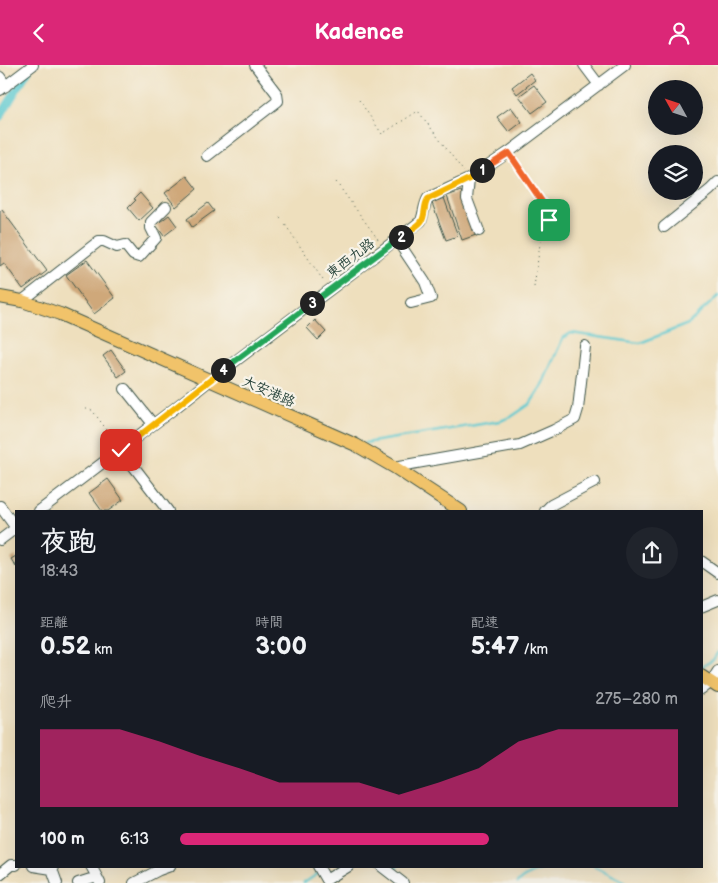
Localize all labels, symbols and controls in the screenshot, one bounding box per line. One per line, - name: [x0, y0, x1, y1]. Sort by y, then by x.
- icon: back: [25, 19, 53, 47]
- text: Kadence: [314, 19, 404, 46]
- icon: person: [665, 19, 693, 47]
- north arrow: [648, 80, 702, 135]
- map controls: [648, 80, 703, 200]
- button: layers: [648, 145, 703, 200]
- pin: 1: [470, 157, 494, 183]
- text: 1: [480, 162, 485, 179]
- pin: [528, 199, 570, 241]
- icon: arrive: [535, 206, 563, 234]
- pin: 2: [388, 225, 414, 249]
- text: 2: [397, 229, 406, 246]
- street label: 東西九路: [323, 235, 378, 282]
- pin: 3: [300, 291, 324, 315]
- text: 3: [308, 295, 317, 312]
- pin: 4: [210, 357, 236, 383]
- text: 4: [219, 362, 228, 379]
- street label: 大安港路: [240, 372, 298, 411]
- pin: [100, 429, 142, 471]
- icon: check: [107, 436, 135, 464]
- text: 夜跑: [40, 526, 96, 559]
- button: share: [626, 527, 678, 579]
- text: 18:43: [40, 562, 78, 581]
- text: 距離: [40, 614, 68, 631]
- text: 時間: [255, 614, 283, 631]
- text: 配速: [471, 614, 499, 631]
- text: 0.52: [40, 631, 90, 662]
- text: 3:00: [255, 631, 307, 662]
- text: 5:47: [471, 631, 520, 662]
- text: km: [90, 641, 113, 658]
- text: /km: [520, 641, 548, 658]
- text: 275–280 m: [595, 690, 678, 709]
- text: 爬升: [40, 693, 72, 712]
- text: 100 m: [40, 830, 85, 849]
- text: 6:13: [120, 830, 149, 849]

